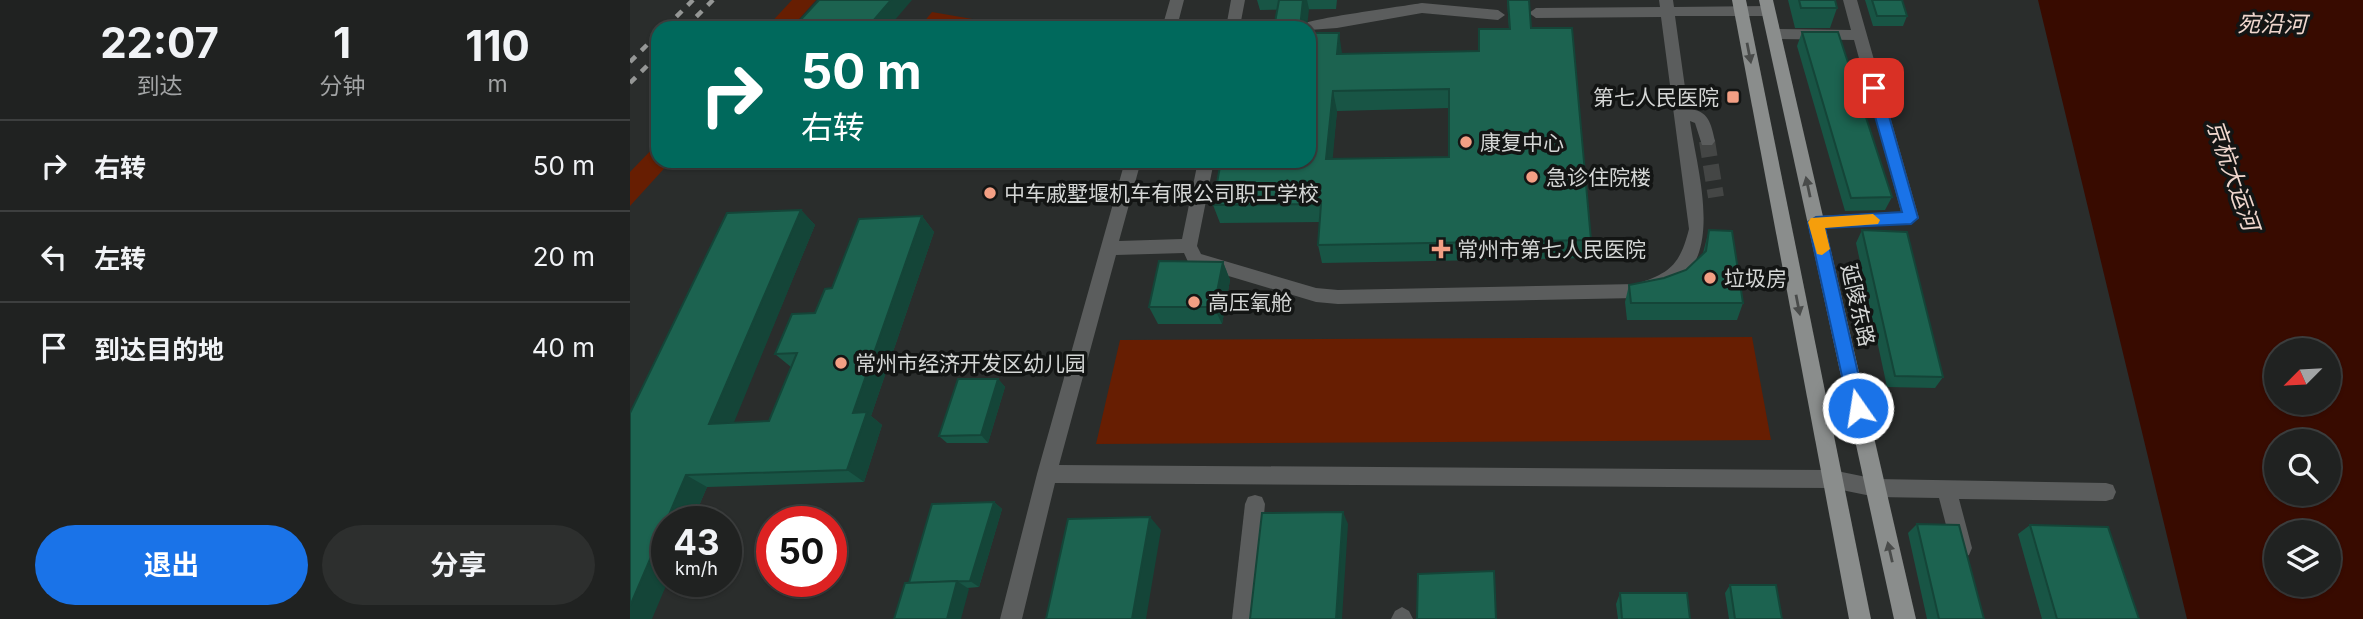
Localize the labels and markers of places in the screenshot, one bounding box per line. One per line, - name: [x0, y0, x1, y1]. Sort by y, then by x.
- pin: [1844, 58, 1904, 118]
- place label: 第七人民医院: [1593, 85, 1719, 110]
- marker: 第七人民医院: [1725, 89, 1741, 105]
- place label: 康复中心: [1480, 130, 1564, 155]
- marker: 康复中心: [1458, 134, 1474, 150]
- place label: 急诊住院楼: [1546, 165, 1651, 190]
- marker: 急诊住院楼: [1524, 169, 1540, 185]
- place label: 中车戚墅堰机车有限公司职工学校: [1004, 181, 1319, 206]
- marker: 中车戚墅堰机车有限公司职工学校: [982, 185, 998, 201]
- place label: 常州市第七人民医院: [1457, 237, 1646, 262]
- marker: 常州市第七人民医院: [1431, 239, 1451, 259]
- place label: 垃圾房: [1724, 266, 1787, 291]
- marker: 垃圾房: [1702, 270, 1718, 286]
- place label: 高压氧舱: [1208, 290, 1292, 315]
- marker: 高压氧舱: [1186, 294, 1202, 310]
- place label: 常州市经济开发区幼儿园: [855, 351, 1086, 376]
- marker: 常州市经济开发区幼儿园: [833, 355, 849, 371]

